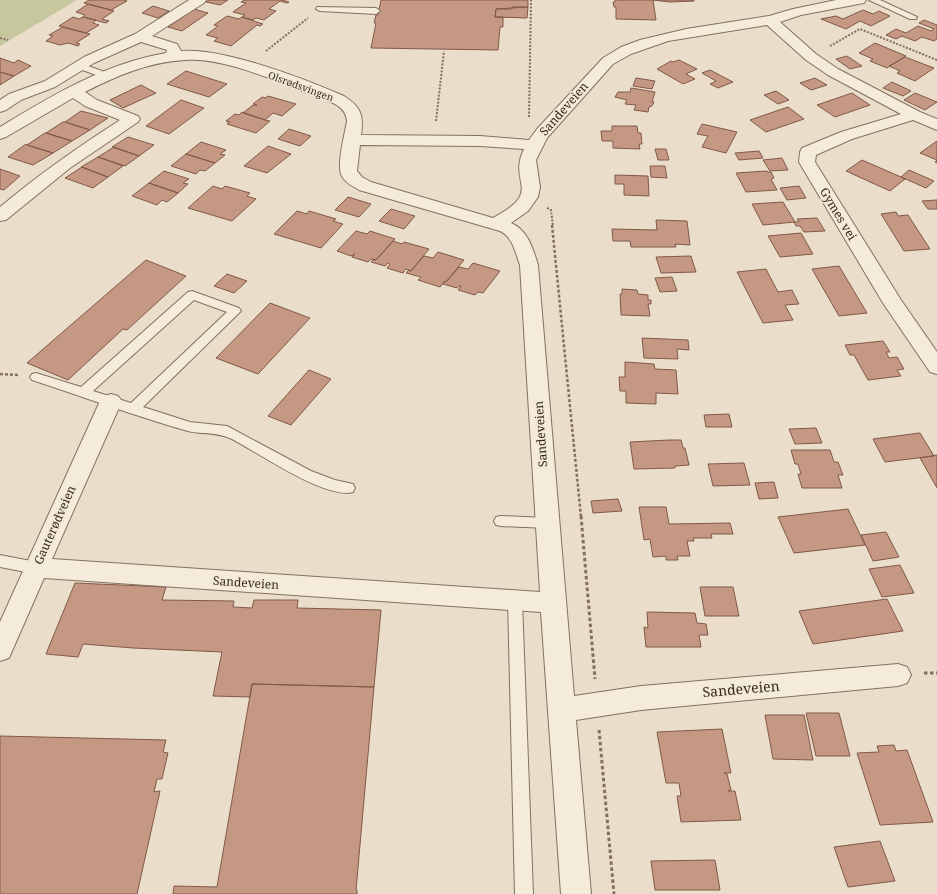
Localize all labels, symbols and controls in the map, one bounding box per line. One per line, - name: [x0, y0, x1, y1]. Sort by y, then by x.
- street label: Olsrødsvingen: [266, 68, 336, 105]
- street label: Sandeveien: [535, 78, 592, 139]
- street label: Gymes vei: [816, 184, 861, 243]
- street label: Sandeveien: [530, 400, 551, 468]
- street label: Gauterødveien: [30, 482, 80, 567]
- street label: Sandeveien: [212, 572, 280, 593]
- street label: Sandeveien: [702, 676, 780, 701]

